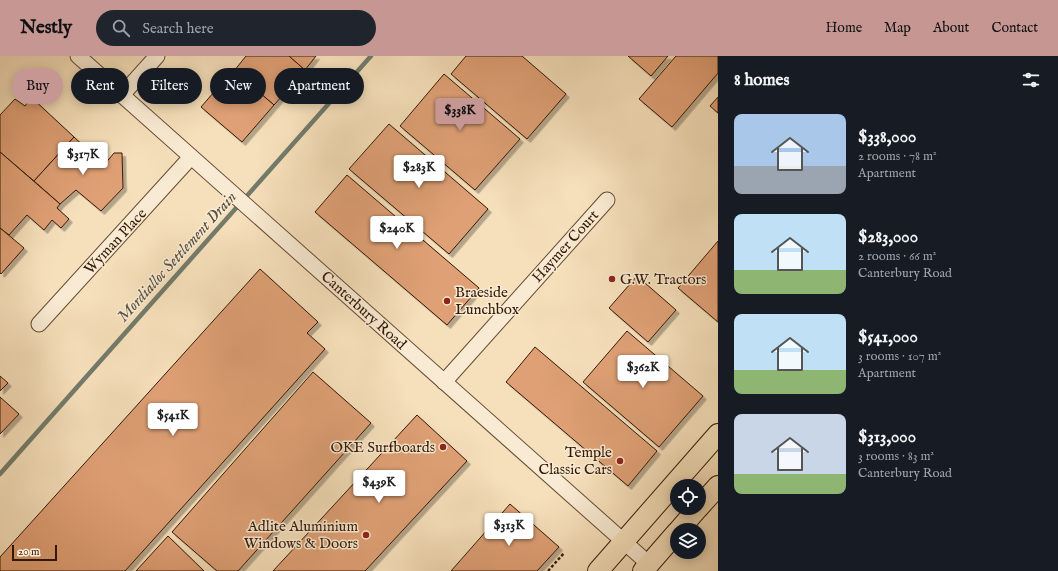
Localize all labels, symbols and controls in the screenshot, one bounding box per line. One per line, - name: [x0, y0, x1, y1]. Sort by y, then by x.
- search box: [96, 10, 376, 46]
- text: Nestly: [20, 16, 72, 40]
- icon: search: [110, 17, 132, 39]
- text: Search here: [142, 19, 214, 38]
- text: Home: [826, 19, 862, 37]
- text: Map: [884, 19, 911, 37]
- text: About: [933, 19, 969, 37]
- text: Contact: [991, 19, 1038, 37]
- chip: Buy: [12, 68, 63, 104]
- chip: Rent: [71, 68, 129, 104]
- chip: Filters: [137, 68, 202, 104]
- chip: New: [210, 68, 266, 104]
- chip: Apartment: [274, 68, 364, 104]
- icon: filters: [1020, 69, 1042, 91]
- text: 8 homes: [734, 70, 789, 91]
- pin: $338K: [432, 98, 488, 132]
- text: $338K: [444, 102, 476, 119]
- text: $338,000: [858, 127, 916, 148]
- icon: home: [766, 130, 814, 178]
- pin: $317K: [55, 142, 111, 176]
- text: $317K: [67, 146, 99, 163]
- text: 2 rooms · 78 m²: [858, 148, 937, 165]
- pin: $283K: [391, 155, 447, 189]
- text: $283K: [403, 159, 435, 176]
- text: Apartment: [858, 165, 916, 182]
- water label: Mordialloc Settlement Drain: [114, 188, 241, 327]
- street label: Wyman Place: [80, 204, 151, 278]
- street label: Haymer Court: [528, 206, 603, 287]
- pin: $240K: [369, 216, 425, 250]
- text: $240K: [379, 220, 415, 237]
- text: $283,000: [858, 227, 918, 248]
- icon: home: [766, 230, 814, 278]
- text: 2 rooms · 66 m²: [858, 248, 936, 265]
- text: Canterbury Road: [858, 265, 952, 282]
- street label: Canterbury Road: [317, 267, 411, 354]
- place label: G.W. Tractors: [620, 270, 706, 289]
- marker: G.W. Tractors: [607, 274, 617, 284]
- place label: Braeside Lunchbox: [455, 283, 520, 319]
- marker: Braeside Lunchbox: [442, 296, 452, 306]
- text: $541,000: [858, 327, 918, 348]
- icon: home: [766, 330, 814, 378]
- text: 3 rooms · 107 m²: [858, 348, 941, 365]
- pin: $362K: [615, 355, 671, 389]
- text: $362K: [626, 359, 660, 376]
- text: Apartment: [858, 365, 916, 382]
- pin: $541K: [145, 403, 201, 437]
- text: $541K: [157, 407, 189, 424]
- text: $313,000: [858, 427, 916, 448]
- icon: home: [766, 430, 814, 478]
- place label: OKE Surfboards: [330, 438, 435, 457]
- marker: OKE Surfboards: [438, 442, 448, 452]
- place label: Temple Classic Cars: [538, 443, 612, 479]
- text: 3 rooms · 83 m²: [858, 448, 934, 465]
- marker: Temple Classic Cars: [615, 456, 625, 466]
- text: Canterbury Road: [858, 465, 952, 482]
- pin: $439K: [351, 470, 407, 504]
- text: $439K: [362, 474, 396, 491]
- map controls: [670, 479, 706, 559]
- button: locate: [670, 479, 706, 515]
- pin: $313K: [481, 513, 537, 547]
- place label: Adlite Aluminium Windows & Doors: [244, 517, 358, 553]
- text: $313K: [493, 517, 525, 534]
- button: layers: [670, 523, 706, 559]
- marker: Adlite Aluminium Windows & Doors: [361, 530, 371, 540]
- scale bar: [12, 543, 57, 562]
- text: 20 m: [18, 545, 39, 559]

